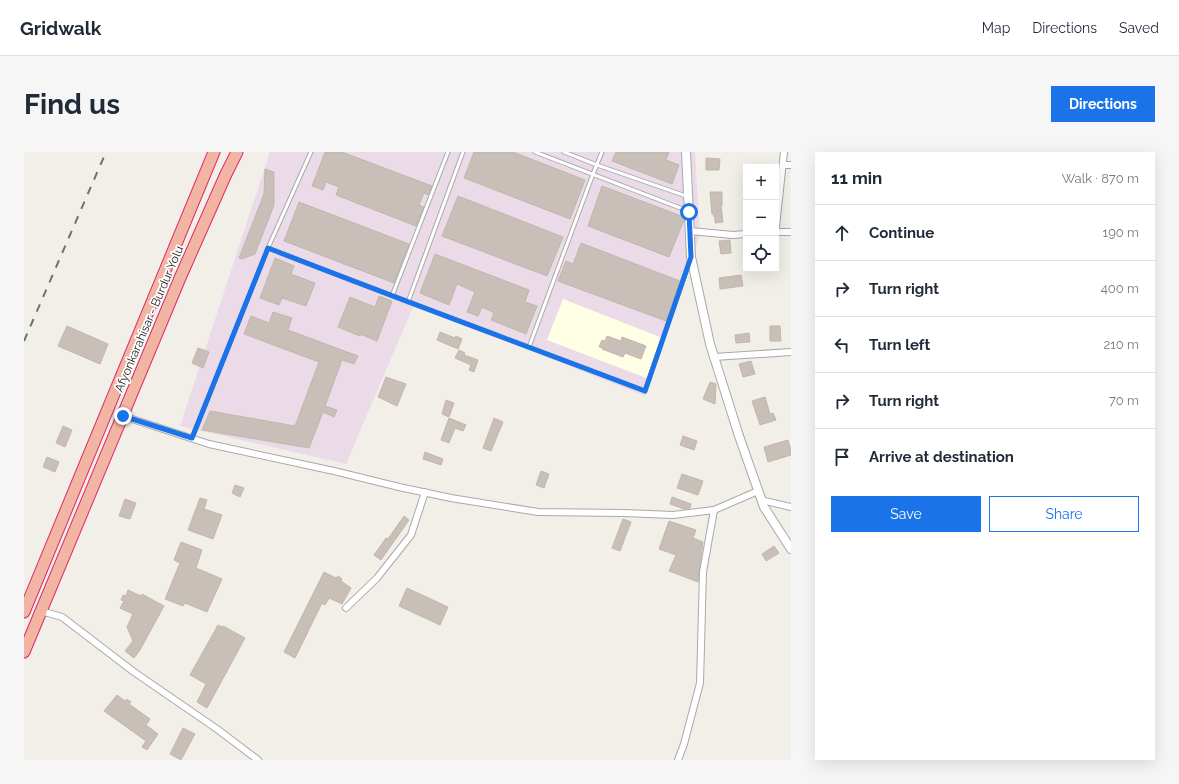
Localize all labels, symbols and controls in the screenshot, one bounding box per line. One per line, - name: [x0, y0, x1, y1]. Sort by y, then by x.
- text: Gridwalk: [20, 17, 101, 39]
- text: Map: [982, 20, 1010, 36]
- text: Directions: [1032, 20, 1097, 36]
- text: Saved: [1119, 20, 1159, 36]
- button: Directions: [1051, 86, 1155, 122]
- text: Find us: [24, 88, 120, 121]
- map controls: [743, 164, 779, 272]
- button: +: [743, 164, 779, 200]
- text: 11 min: [831, 168, 882, 188]
- text: Walk · 870 m: [1062, 171, 1139, 186]
- button: −: [743, 200, 779, 236]
- route start: [680, 203, 698, 221]
- icon: ahead: [831, 222, 853, 244]
- text: Continue: [869, 224, 934, 242]
- text: 190 m: [1103, 225, 1139, 240]
- button: locate: [743, 236, 779, 272]
- street label: Afyonkarahisar - Burdur Yolu: [112, 244, 186, 394]
- icon: right: [831, 278, 853, 300]
- text: Turn right: [869, 280, 939, 298]
- text: 400 m: [1101, 281, 1139, 296]
- icon: left: [831, 334, 853, 356]
- text: Turn left: [869, 336, 930, 354]
- text: 210 m: [1103, 337, 1139, 352]
- icon: right: [831, 390, 853, 412]
- text: Turn right: [869, 392, 939, 410]
- text: 70 m: [1109, 393, 1139, 408]
- route end: [114, 407, 132, 425]
- icon: arrive: [831, 446, 853, 468]
- text: Arrive at destination: [869, 448, 1014, 466]
- button: Save: [831, 496, 981, 532]
- button: Share: [989, 496, 1139, 532]

